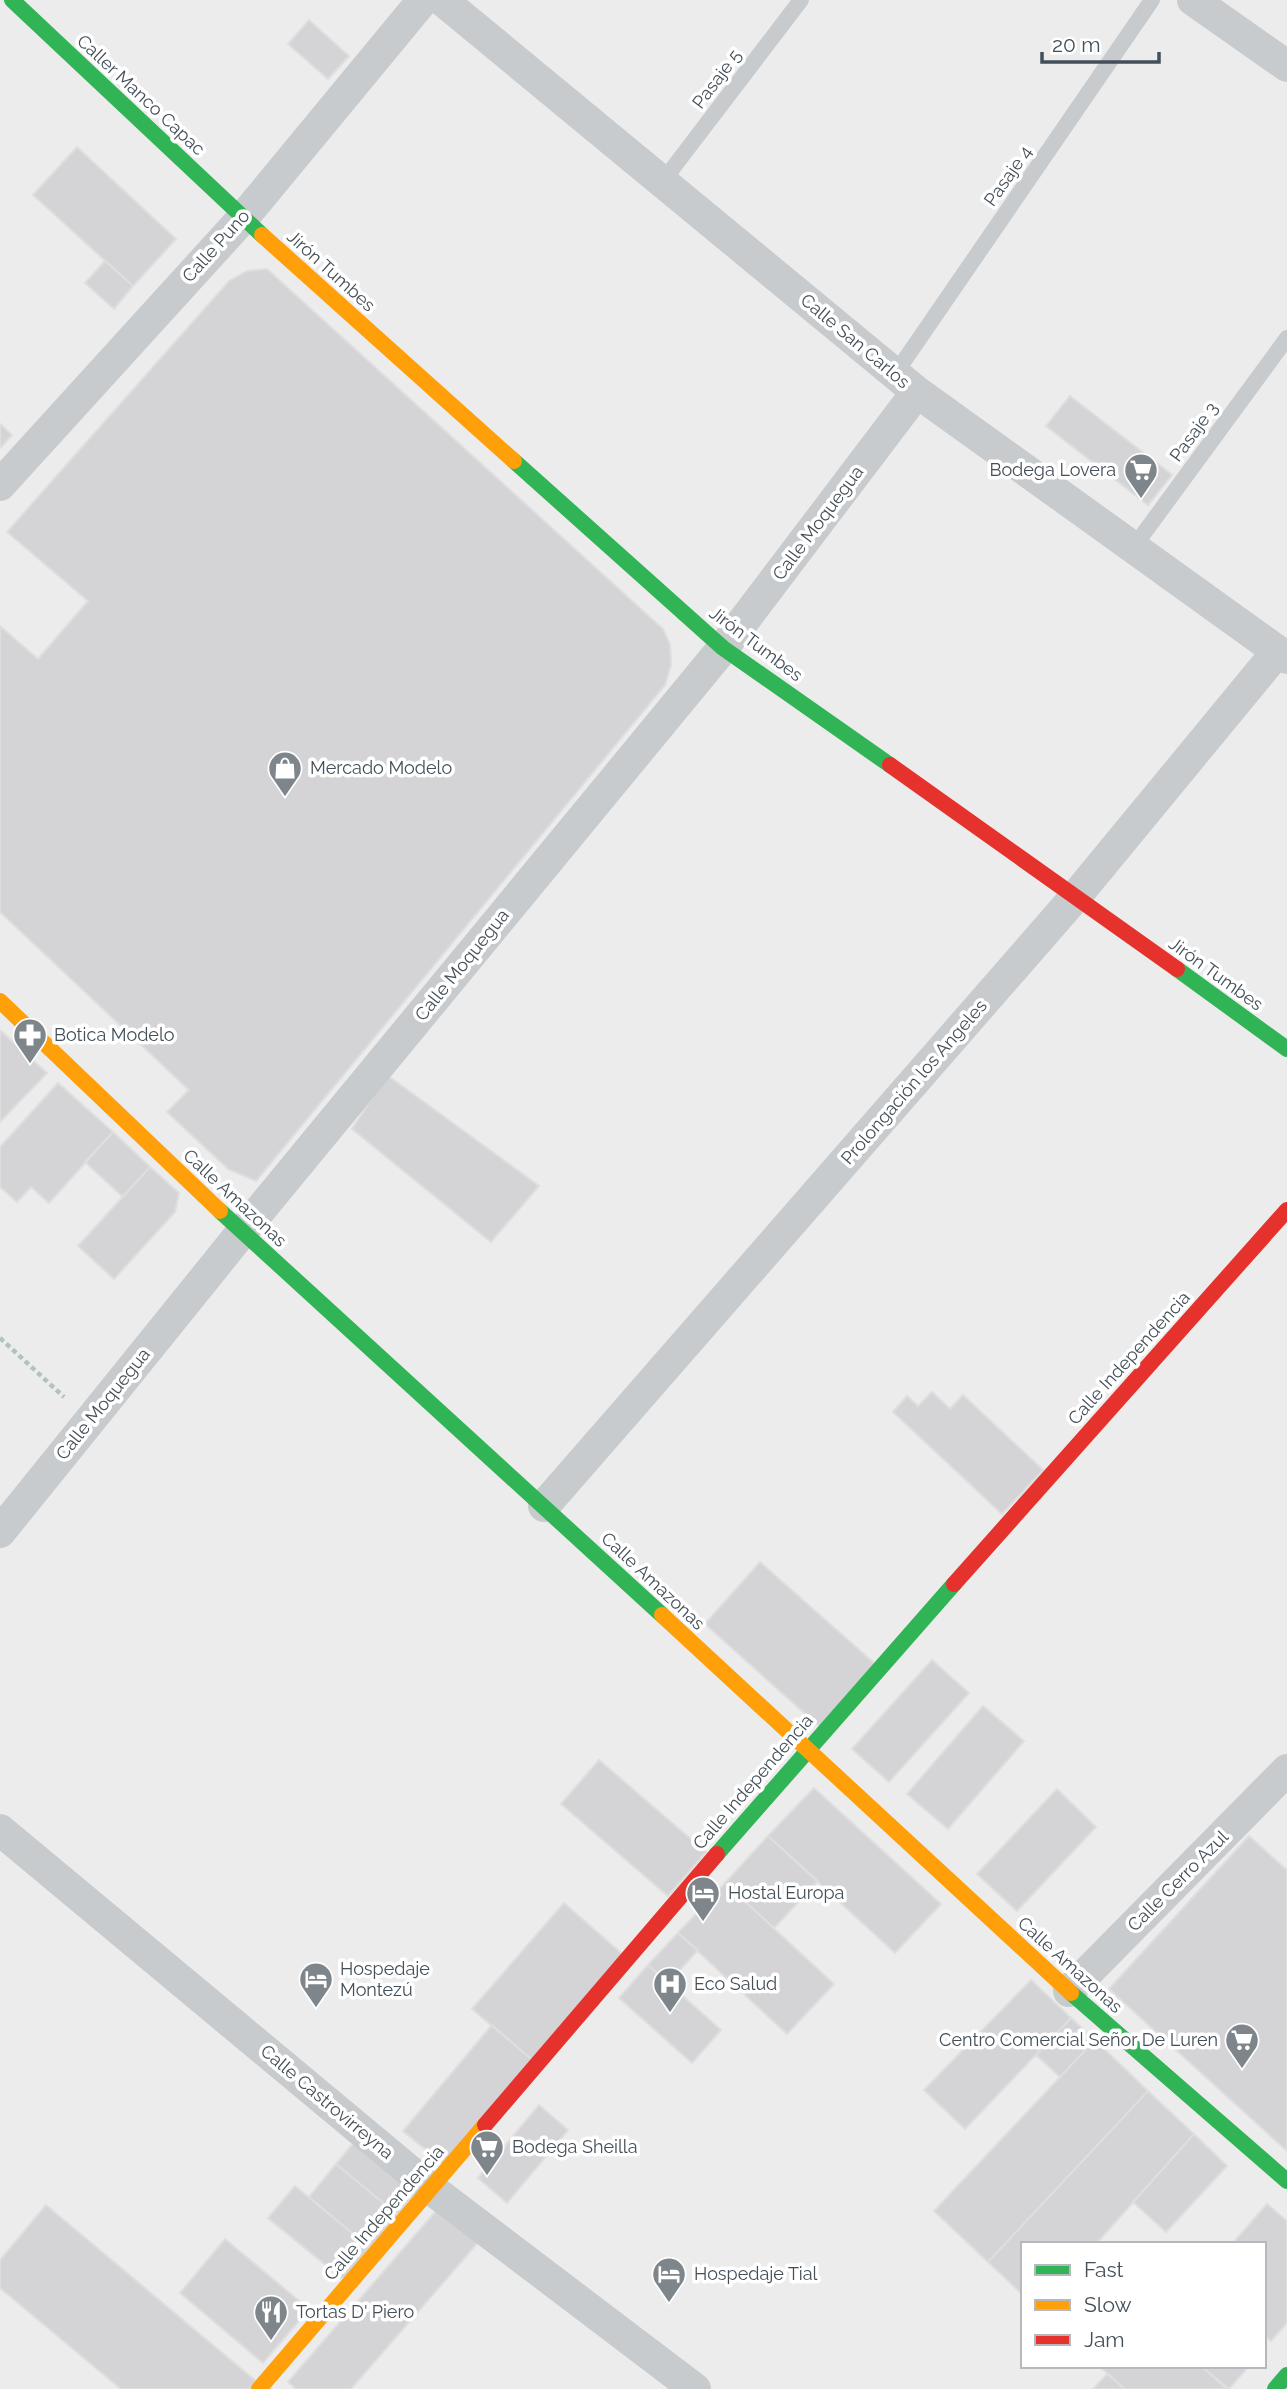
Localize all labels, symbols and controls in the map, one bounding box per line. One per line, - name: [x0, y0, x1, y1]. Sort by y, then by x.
- scale bar: [1042, 21, 1159, 65]
- street label: Caller Manco Capac: [73, 30, 210, 159]
- text: 20 m: [1052, 32, 1100, 57]
- street label: Pasaje 5: [688, 45, 746, 112]
- street label: Pasaje 4: [979, 142, 1036, 210]
- street label: Calle Puno: [178, 205, 254, 286]
- street label: Jirón Tumbes: [283, 226, 380, 316]
- street label: Calle San Carlos: [797, 289, 914, 392]
- street label: Pasaje 3: [1165, 398, 1222, 465]
- supermarket icon: Bodega Lovera: [1122, 451, 1160, 500]
- place label: Bodega Lovera: [989, 459, 1116, 480]
- street label: Calle Moquegua: [768, 461, 867, 584]
- street label: Jirón Tumbes: [706, 602, 807, 686]
- shop icon: Mercado Modelo: [266, 749, 304, 798]
- place label: Mercado Modelo: [310, 757, 452, 778]
- street label: Calle Moquegua: [410, 905, 513, 1025]
- street label: Jirón Tumbes: [1165, 932, 1268, 1015]
- street label: Prolongación los Angeles: [836, 995, 991, 1168]
- pharmacy icon: Botica Modelo: [11, 1016, 49, 1065]
- place label: Botica Modelo: [54, 1024, 175, 1045]
- street label: Calle Amazonas: [179, 1144, 292, 1251]
- street label: Calle Independencia: [1063, 1287, 1194, 1429]
- street label: Calle Moquegua: [51, 1344, 154, 1464]
- street label: Calle Amazonas: [597, 1527, 710, 1634]
- street label: Calle Independencia: [688, 1710, 817, 1853]
- street label: Calle Cerro Azul: [1123, 1826, 1232, 1935]
- hotel icon: Hostal Europa: [684, 1874, 722, 1923]
- place label: Hostal Europa: [728, 1882, 844, 1903]
- street label: Calle Amazonas: [1014, 1912, 1127, 2017]
- place label: Hospedaje Montezú: [340, 1958, 430, 2000]
- hotel icon: Hospedaje Montezú: [297, 1960, 335, 2009]
- hospital icon: Eco Salud: [651, 1965, 689, 2014]
- place label: Eco Salud: [694, 1973, 777, 1994]
- supermarket icon: Centro Comercial Señor De Luren: [1223, 2021, 1261, 2070]
- place label: Centro Comercial Señor De Luren: [939, 2029, 1218, 2050]
- street label: Calle Castrovirreyna: [257, 2040, 398, 2163]
- supermarket icon: Bodega Sheilla: [468, 2128, 506, 2177]
- place label: Bodega Sheilla: [512, 2136, 638, 2157]
- street label: Calle Independencia: [319, 2141, 448, 2284]
- legend: [1021, 2242, 1266, 2368]
- hotel icon: Hospedaje Tial: [650, 2255, 688, 2304]
- text: Fast: [1084, 2257, 1124, 2282]
- place label: Hospedaje Tial: [694, 2263, 818, 2284]
- text: Slow: [1084, 2292, 1132, 2317]
- restaurant icon: Tortas D' Piero: [252, 2293, 290, 2342]
- place label: Tortas D' Piero: [296, 2301, 414, 2322]
- text: Jam: [1084, 2327, 1125, 2352]

